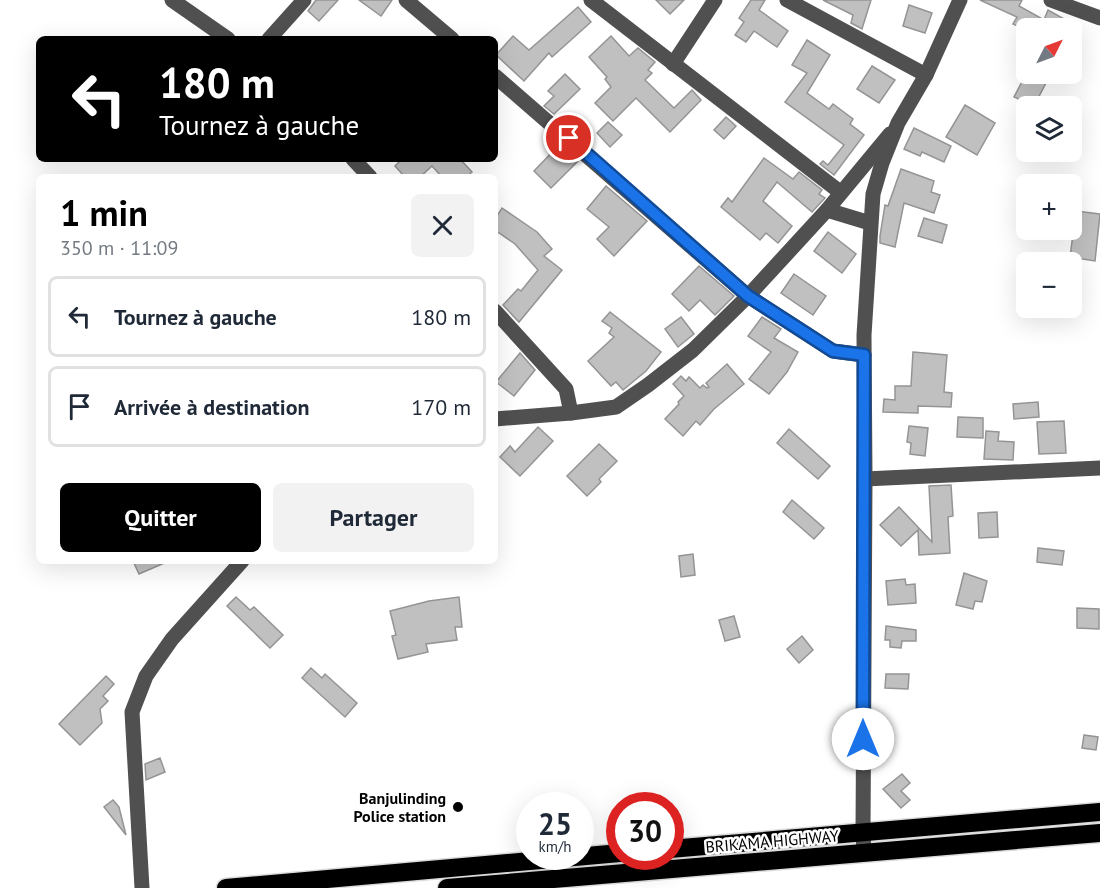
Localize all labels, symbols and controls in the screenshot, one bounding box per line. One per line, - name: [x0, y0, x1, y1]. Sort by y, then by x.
- north arrow: [1016, 18, 1082, 84]
- map controls: [1016, 18, 1082, 318]
- text: 180 m: [159, 55, 275, 110]
- icon: left: [60, 60, 138, 138]
- button: layers: [1016, 96, 1082, 162]
- text: Tournez à gauche: [159, 108, 359, 142]
- pin: [543, 112, 594, 163]
- icon: arrive: [552, 121, 585, 154]
- button: +: [1016, 174, 1082, 240]
- text: 1 min: [60, 189, 148, 236]
- button: close: [411, 194, 474, 257]
- text: 350 m · 11:09: [60, 235, 178, 261]
- button: −: [1016, 252, 1082, 318]
- icon: left: [63, 300, 96, 333]
- text: Tournez à gauche: [114, 303, 277, 331]
- text: 180 m: [411, 303, 471, 331]
- icon: arrive: [63, 390, 96, 423]
- text: Arrivée à destination: [114, 393, 310, 421]
- text: 170 m: [411, 393, 471, 421]
- button: Quitter: [60, 483, 261, 552]
- button: Partager: [273, 483, 474, 552]
- position arrow: [831, 707, 895, 771]
- place label: Banjulinding Police station: [354, 788, 446, 826]
- speed limit sign: 30: [606, 792, 684, 870]
- marker: Banjulinding Police station: [451, 800, 465, 814]
- text: 25: [538, 804, 572, 843]
- street label: BRIKAMA HIGHWAY: [705, 825, 840, 857]
- text: km/h: [539, 837, 571, 856]

